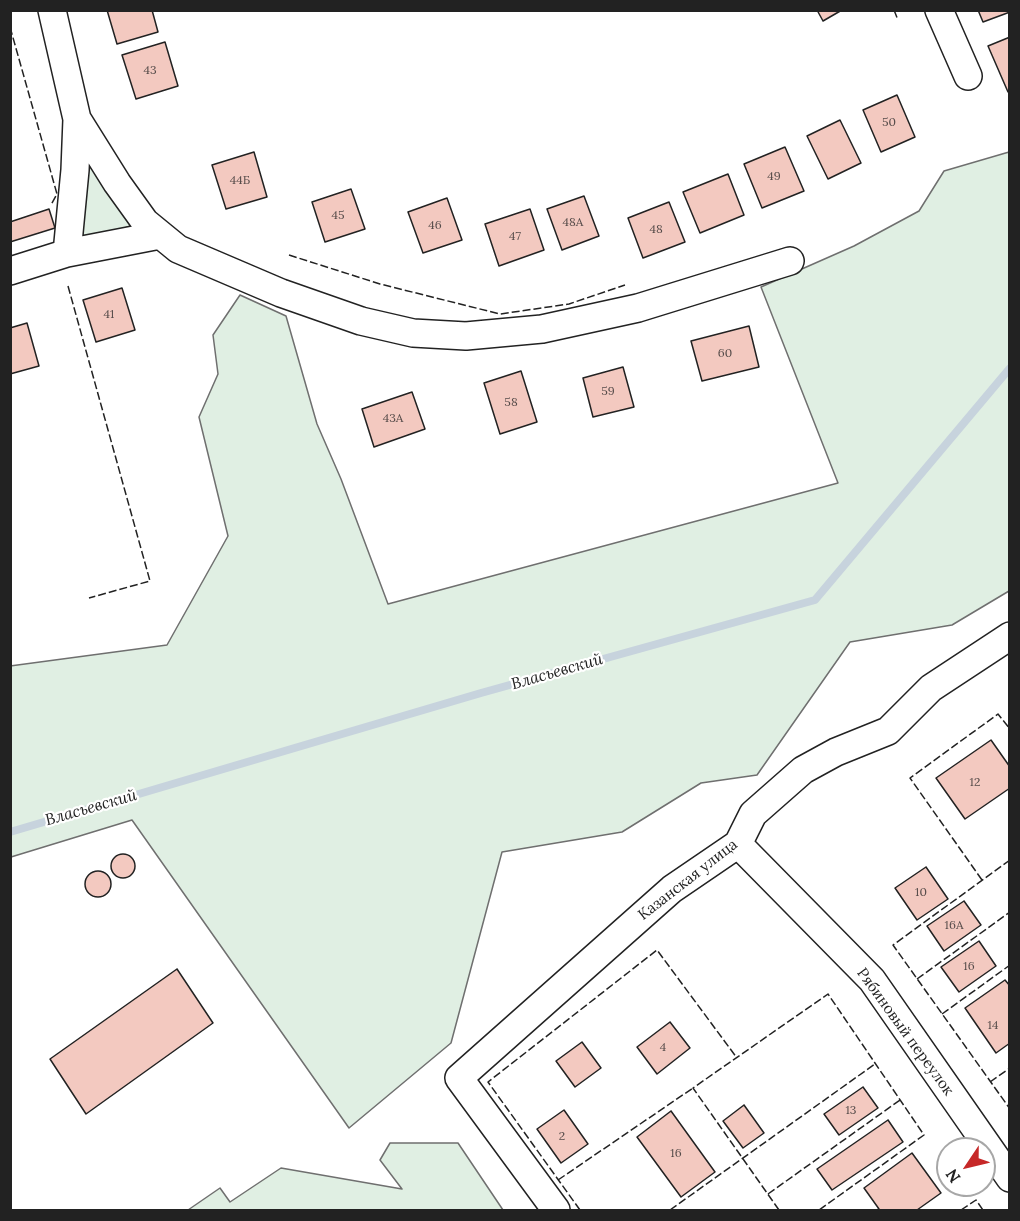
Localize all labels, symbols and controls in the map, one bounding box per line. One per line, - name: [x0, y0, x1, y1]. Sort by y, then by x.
- house number: 43: [143, 64, 157, 78]
- house number: 50: [882, 116, 896, 130]
- house number: 49: [767, 170, 781, 184]
- house number: 44Б: [230, 174, 250, 188]
- house number: 45: [331, 209, 345, 223]
- house number: 48А: [563, 216, 583, 230]
- house number: 46: [428, 219, 442, 233]
- house number: 48: [649, 223, 663, 237]
- house number: 47: [509, 230, 521, 244]
- house number: 41: [104, 308, 114, 322]
- house number: 60: [718, 347, 732, 361]
- house number: 59: [601, 385, 615, 399]
- house number: 58: [504, 396, 518, 410]
- house number: 43А: [383, 412, 403, 426]
- water label: Власьевский: [509, 650, 605, 694]
- house number: 12: [970, 776, 980, 790]
- water label: Власьевский: [43, 786, 139, 830]
- street label: Казанская улица: [635, 836, 741, 924]
- house number: 10: [915, 886, 927, 900]
- house number: 16А: [945, 919, 963, 933]
- house number: 16: [963, 960, 975, 974]
- street label: Рябиновый переулок: [853, 965, 957, 1099]
- house number: 14: [988, 1019, 998, 1033]
- house number: 4: [660, 1041, 666, 1055]
- house number: 13: [845, 1104, 857, 1118]
- house number: 2: [559, 1130, 565, 1144]
- north arrow: [936, 1137, 996, 1197]
- house number: 16: [670, 1147, 682, 1161]
- text: N: [941, 1165, 965, 1187]

